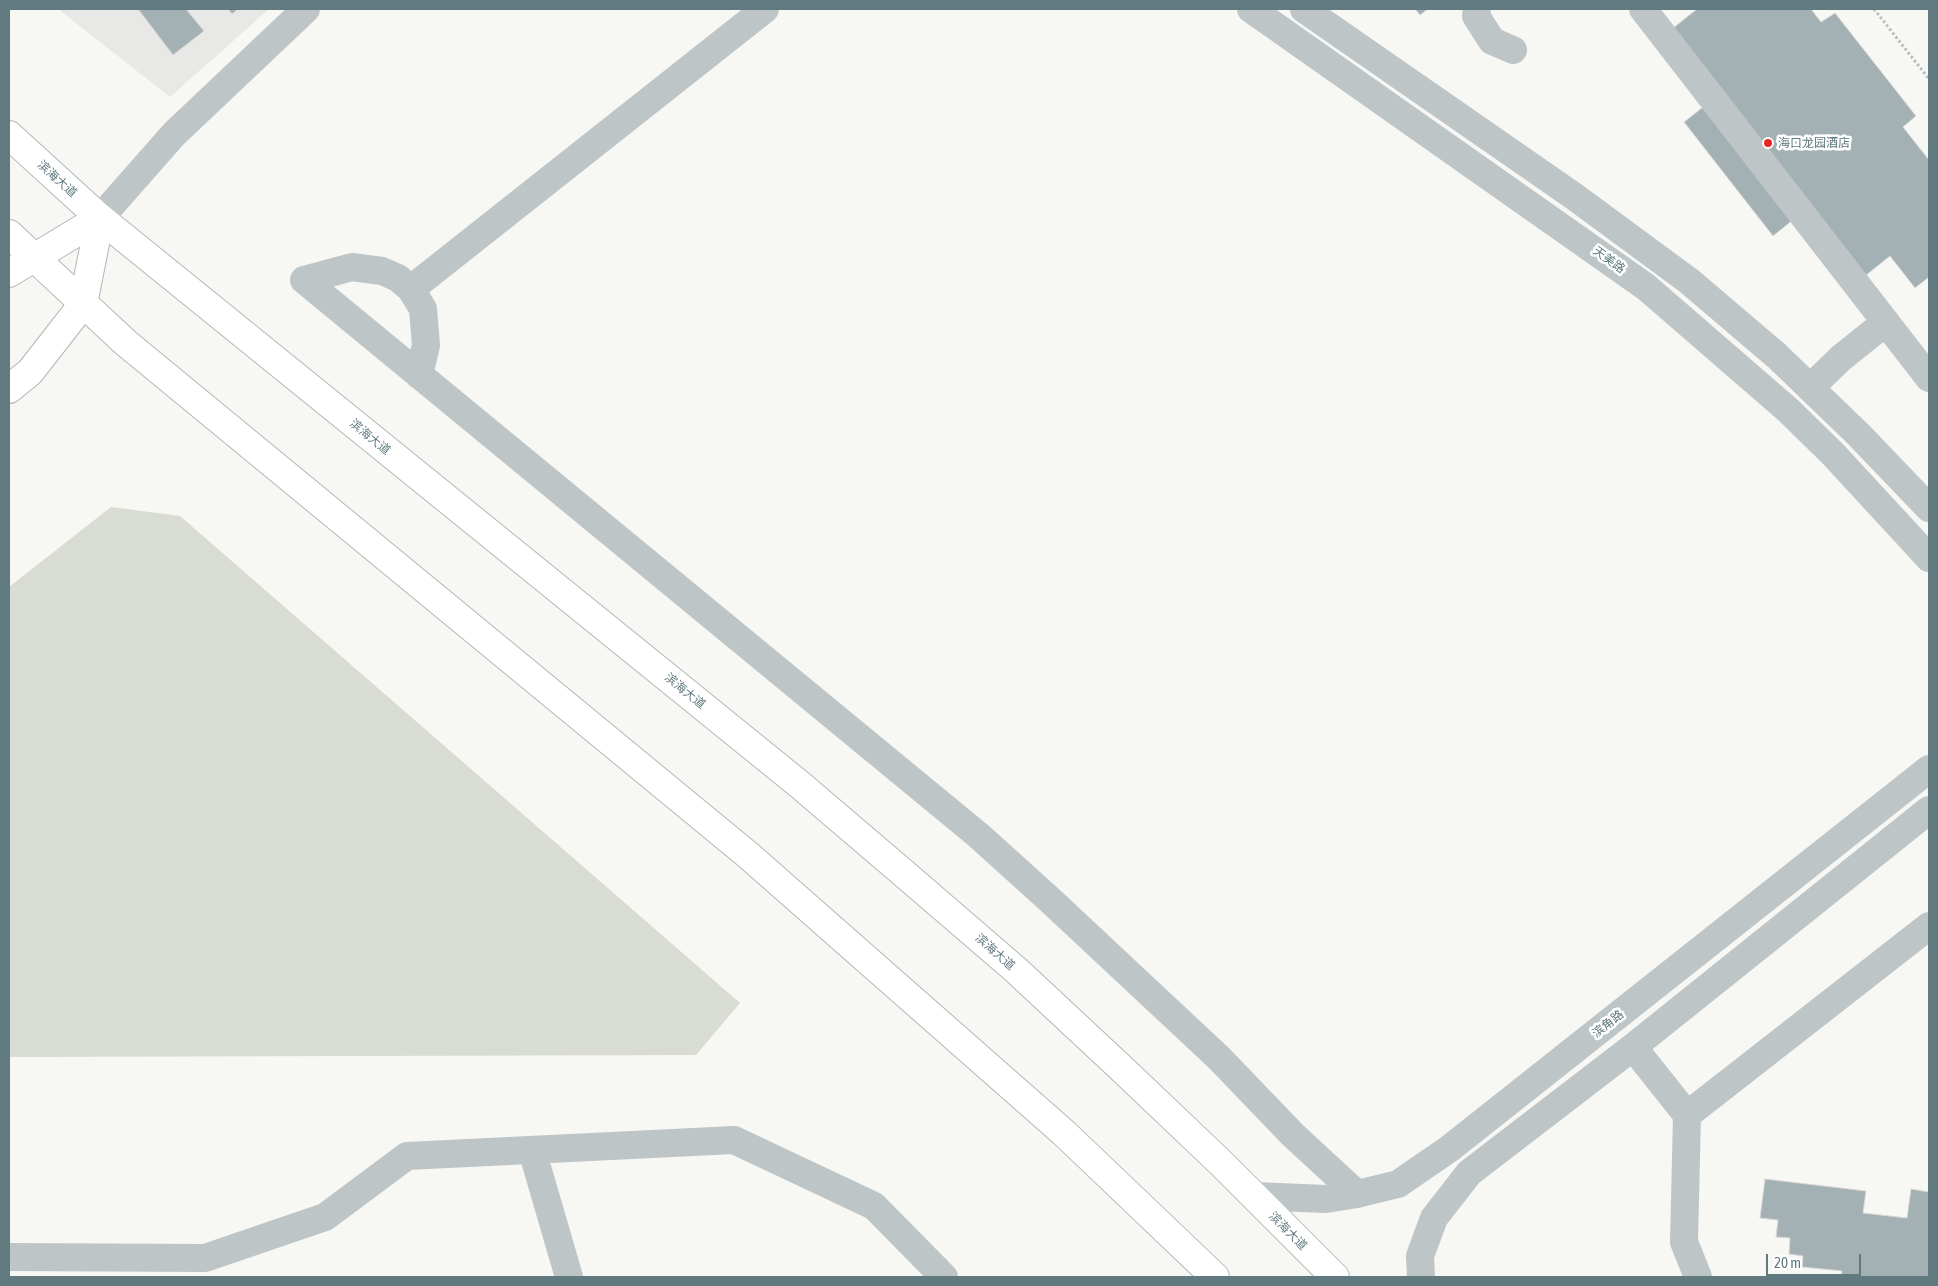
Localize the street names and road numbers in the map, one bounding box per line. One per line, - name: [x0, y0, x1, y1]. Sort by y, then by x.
- street label: 滨海大道: [34, 158, 80, 200]
- street label: 天美路: [1590, 244, 1628, 276]
- street label: 滨海大道: [347, 416, 393, 458]
- street label: 滨海大道: [662, 670, 708, 712]
- street label: 滨海大道: [972, 931, 1018, 973]
- street label: 滨角路: [1589, 1007, 1627, 1041]
- street label: 滨海大道: [1266, 1209, 1310, 1253]

